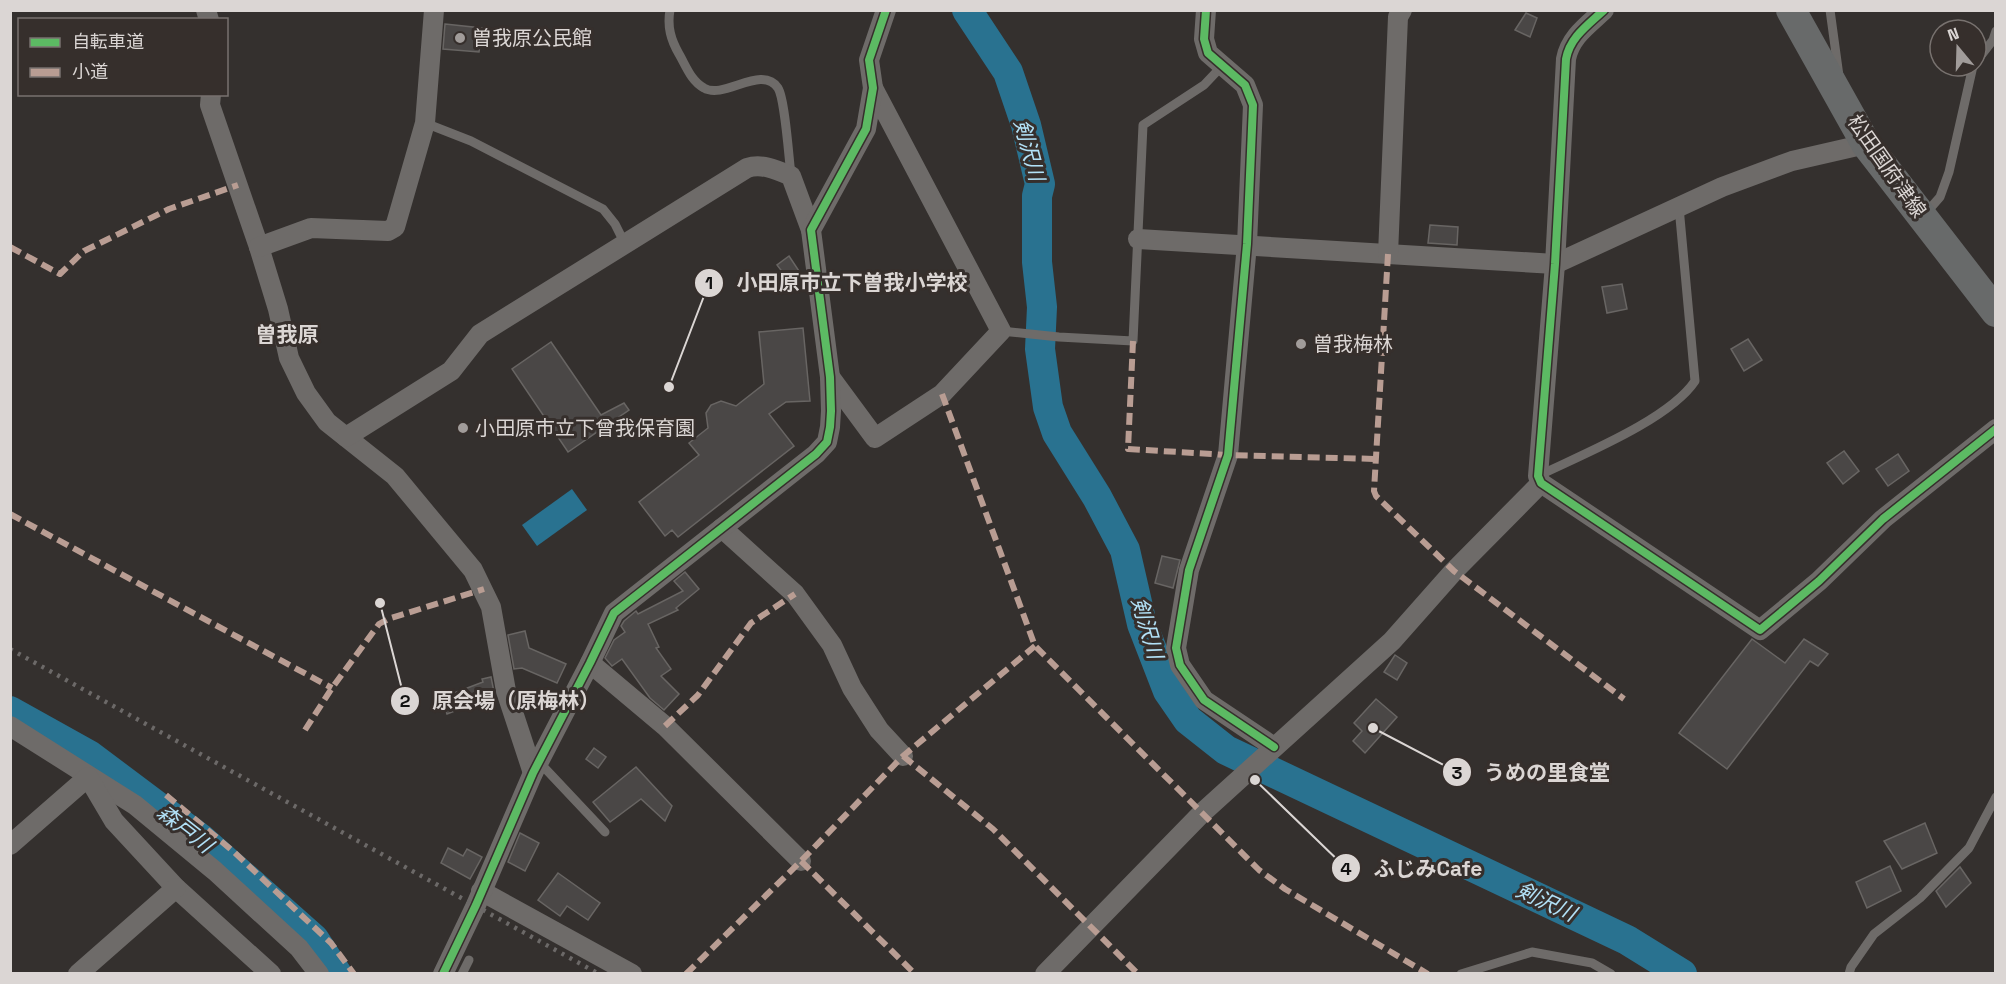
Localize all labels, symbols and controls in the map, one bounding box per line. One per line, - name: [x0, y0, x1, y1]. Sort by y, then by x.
- legend: [18, 18, 228, 96]
- north arrow: [1928, 18, 1988, 78]
- text: N: [1945, 23, 1962, 46]
- place label: 曽我原公民館: [472, 25, 592, 51]
- text: 自転車道: [72, 30, 144, 53]
- marker: 曽我原公民館: [453, 31, 467, 45]
- text: 小道: [72, 60, 108, 83]
- street label: 松田国府津線: [1842, 109, 1932, 223]
- water label: 剣沢川: [1008, 116, 1051, 186]
- callout: 小田原市立下曽我小学校: [694, 263, 979, 302]
- text: 小田原市立下曽我小学校: [737, 269, 968, 296]
- text: 1: [705, 271, 713, 294]
- district label: 曽我原: [256, 321, 319, 348]
- place label: 曽我梅林: [1313, 331, 1393, 357]
- marker: 曽我梅林: [1294, 337, 1308, 351]
- place label: 小田原市立下曾我保育園: [475, 415, 695, 441]
- marker: 小田原市立下曾我保育園: [456, 421, 470, 435]
- water label: 剣沢川: [1126, 594, 1170, 664]
- callout: 原会場（原梅林）: [390, 682, 612, 721]
- text: 原会場（原梅林）: [432, 687, 600, 714]
- text: 2: [400, 689, 411, 712]
- callout: うめの里食堂: [1442, 753, 1622, 792]
- text: うめの里食堂: [1484, 759, 1610, 786]
- text: 3: [1452, 761, 1463, 784]
- water label: 森戸川: [152, 799, 220, 860]
- callout: ふじみCafe: [1331, 849, 1494, 888]
- text: ふじみCafe: [1374, 855, 1482, 882]
- text: 4: [1340, 857, 1352, 880]
- water label: 剣沢川: [1512, 876, 1582, 928]

